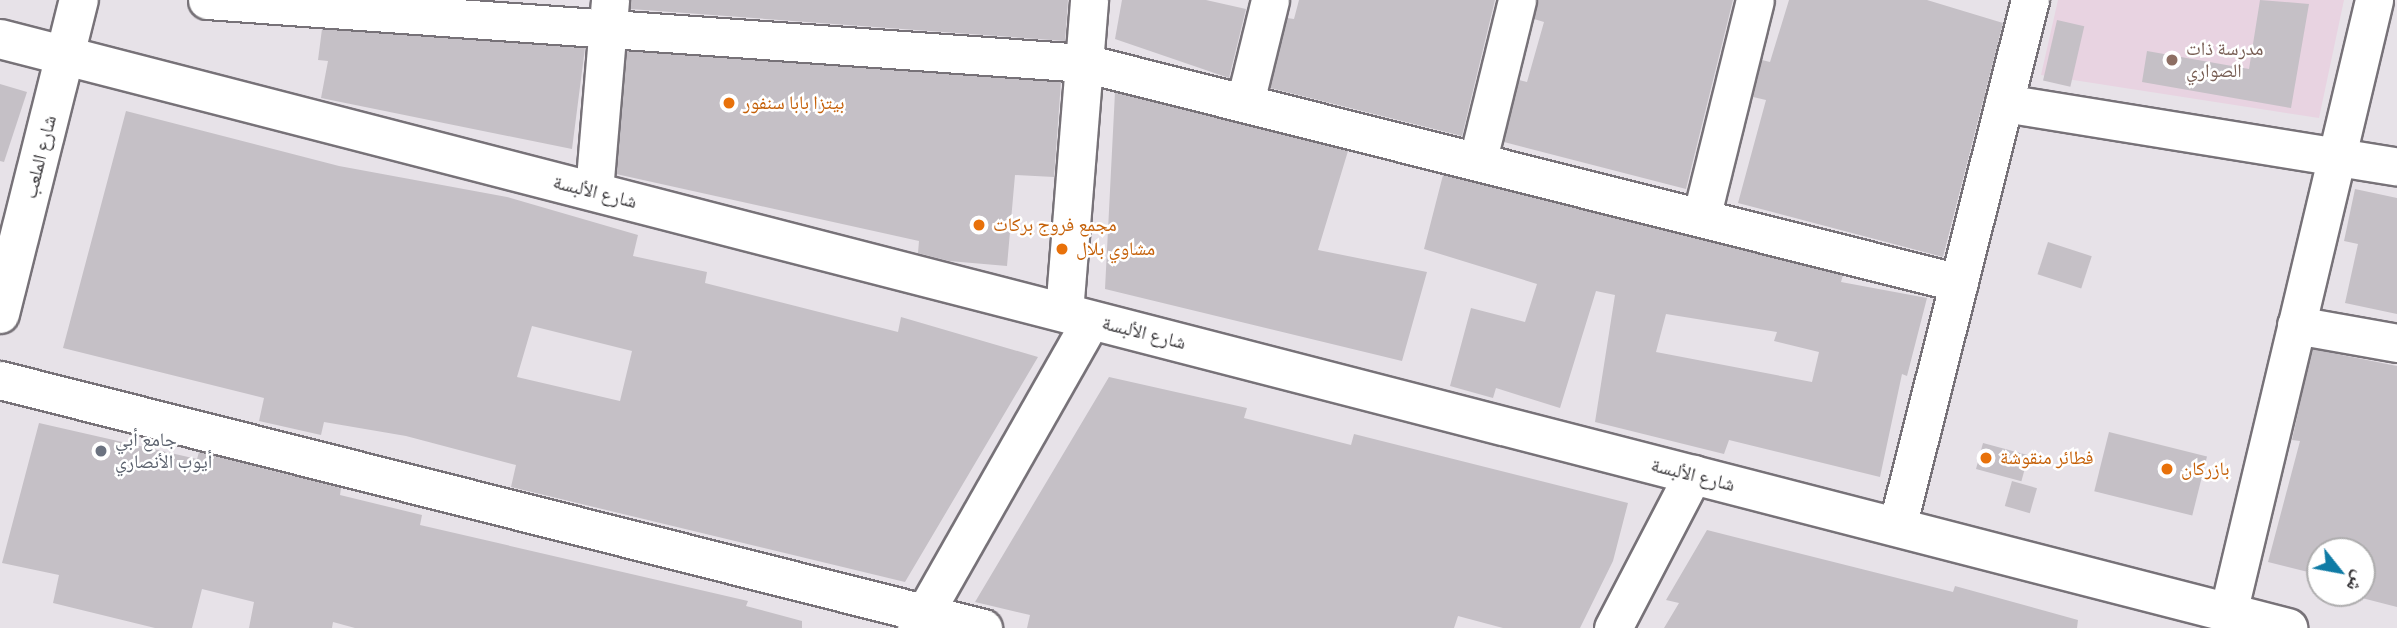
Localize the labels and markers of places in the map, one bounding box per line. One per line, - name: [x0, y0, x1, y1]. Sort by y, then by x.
- place label: مدرسة ذات الصواري: [2186, 38, 2263, 82]
- marker: مدرسة ذات الصواري: [2164, 52, 2180, 68]
- place label: بيتزا بابا سنفور: [743, 92, 844, 114]
- marker: بيتزا بابا سنفور: [721, 95, 737, 111]
- place label: مجمع فروج بركات: [993, 214, 1117, 236]
- marker: مجمع فروج بركات: [971, 217, 987, 233]
- place label: مشاوي بلال: [1076, 238, 1155, 260]
- marker: مشاوي بلال: [1054, 241, 1070, 257]
- place label: جامع أبي أيوب الأنصاري: [115, 429, 212, 473]
- marker: جامع أبي أيوب الأنصاري: [93, 443, 109, 459]
- place label: فطائر منقوشة: [2000, 447, 2094, 469]
- marker: فطائر منقوشة: [1978, 450, 1994, 466]
- place label: بازركان: [2181, 458, 2230, 480]
- marker: بازركان: [2159, 461, 2175, 477]

